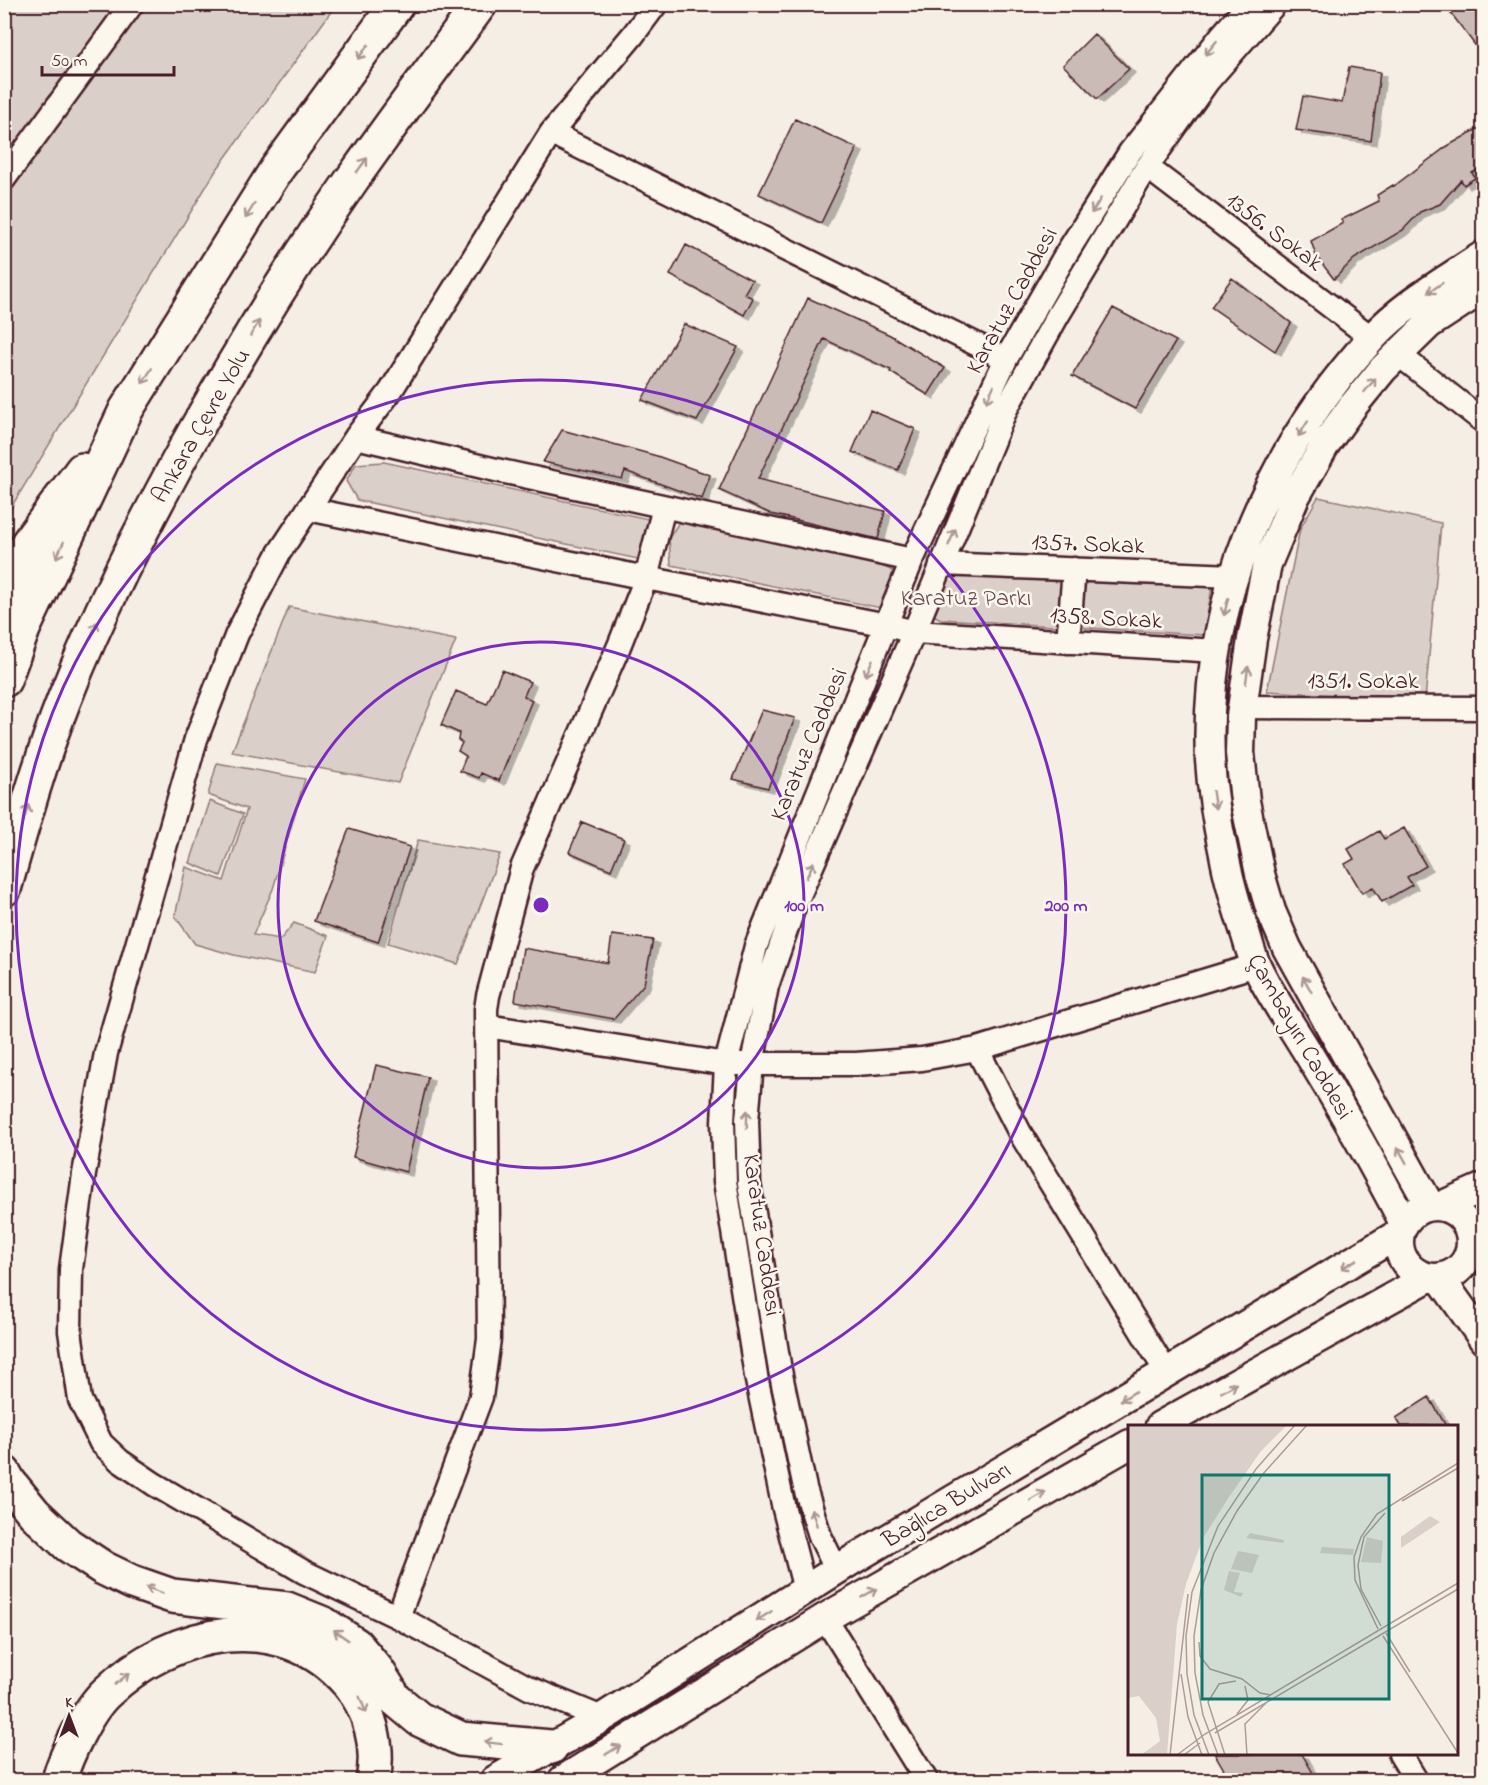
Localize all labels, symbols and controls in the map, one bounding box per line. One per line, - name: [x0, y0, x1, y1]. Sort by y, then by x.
- scale bar: [42, 39, 174, 77]
- one-way arrow: [1204, 40, 1217, 56]
- one-way arrow: [357, 43, 369, 59]
- text: 50 m: [51, 49, 88, 75]
- one-way arrow: [356, 158, 368, 174]
- street label: 1356. Sokak: [1217, 185, 1330, 282]
- one-way arrow: [1090, 197, 1102, 214]
- one-way arrow: [244, 202, 256, 219]
- street label: Karatuz Caddesi: [958, 221, 1068, 381]
- one-way arrow: [1427, 282, 1444, 294]
- one-way arrow: [249, 320, 261, 337]
- street label: Ankara Çevre Yolu: [144, 342, 261, 510]
- one-way arrow: [141, 368, 154, 385]
- one-way arrow: [1363, 378, 1377, 393]
- one-way arrow: [983, 384, 995, 402]
- one-way arrow: [1297, 420, 1309, 436]
- street label: 1357. Sokak: [1031, 526, 1146, 565]
- one-way arrow: [947, 528, 958, 546]
- one-way arrow: [53, 541, 65, 559]
- park label: Karatuz Parkı: [901, 582, 1031, 617]
- one-way arrow: [1220, 597, 1232, 616]
- street label: 1358. Sokak: [1049, 599, 1163, 640]
- one-way arrow: [89, 621, 100, 639]
- one-way arrow: [863, 658, 874, 677]
- street label: Karatuz Caddesi: [762, 663, 858, 827]
- street label: 1351. Sokak: [1308, 665, 1419, 700]
- one-way arrow: [1241, 666, 1252, 686]
- one-way arrow: [1209, 789, 1220, 809]
- one-way arrow: [21, 803, 32, 822]
- one-way arrow: [804, 862, 816, 880]
- text: 100 m: [784, 894, 824, 920]
- text: 200 m: [1044, 894, 1088, 920]
- centre of rings: [531, 895, 551, 915]
- street label: Çambayırı Caddesi: [1236, 948, 1361, 1127]
- one-way arrow: [1301, 976, 1312, 994]
- one-way arrow: [742, 1109, 753, 1129]
- one-way arrow: [1396, 1147, 1408, 1164]
- street label: Karatuz Caddesi: [732, 1152, 789, 1319]
- one-way arrow: [1341, 1258, 1358, 1270]
- one-way arrow: [1221, 1381, 1238, 1393]
- one-way arrow: [1120, 1391, 1137, 1403]
- inset map: [1128, 1425, 1458, 1755]
- street label: Bağlıca Bulvarı: [875, 1454, 1018, 1559]
- one-way arrow: [1029, 1490, 1046, 1502]
- one-way arrow: [807, 1508, 818, 1527]
- one-way arrow: [145, 1583, 164, 1594]
- one-way arrow: [860, 1587, 877, 1599]
- one-way arrow: [755, 1610, 772, 1623]
- one-way arrow: [333, 1629, 350, 1641]
- one-way arrow: [114, 1673, 130, 1686]
- north arrow: [39, 1686, 99, 1746]
- text: K: [65, 1691, 74, 1715]
- one-way arrow: [358, 1695, 369, 1713]
- one-way arrow: [484, 1737, 504, 1748]
- one-way arrow: [604, 1743, 621, 1755]

